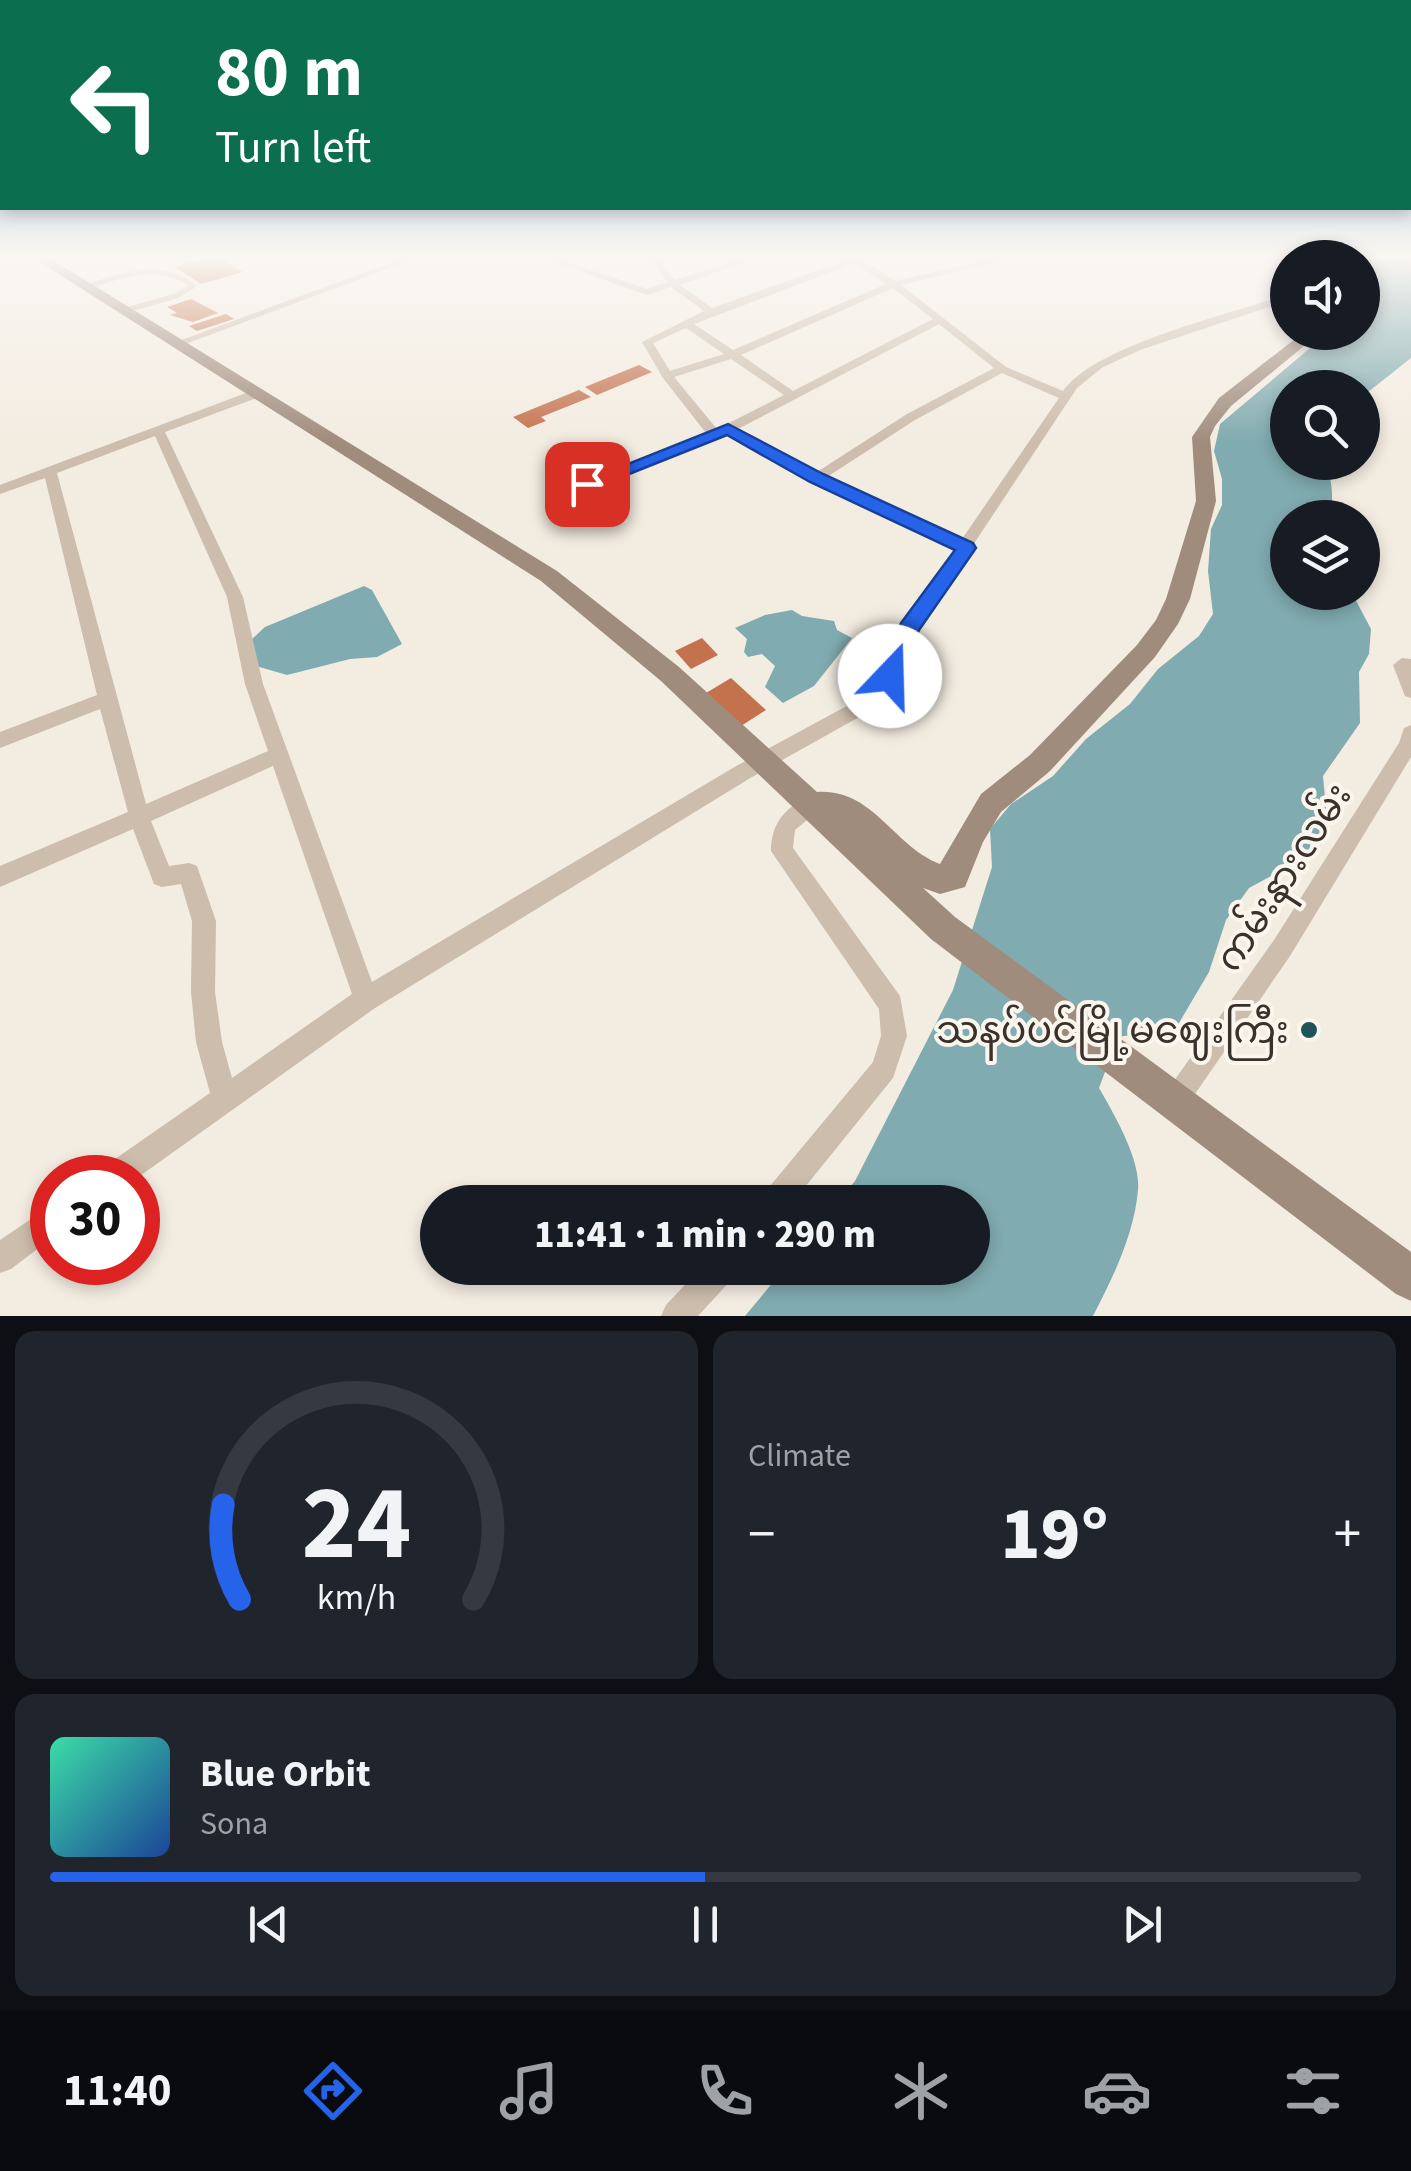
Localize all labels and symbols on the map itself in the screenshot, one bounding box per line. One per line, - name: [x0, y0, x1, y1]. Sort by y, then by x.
- pin: [545, 442, 630, 527]
- position arrow: [838, 624, 942, 728]
- street label: ကမ်းနားလမ်း: [1203, 773, 1368, 984]
- place label: သနပ်ပင်မြို့မဈေးကြီး: [936, 1004, 1289, 1061]
- marker: သနပ်ပင်မြို့မဈေးကြီး: [1298, 1019, 1320, 1041]
- speed limit sign: 30: [30, 1155, 160, 1285]

